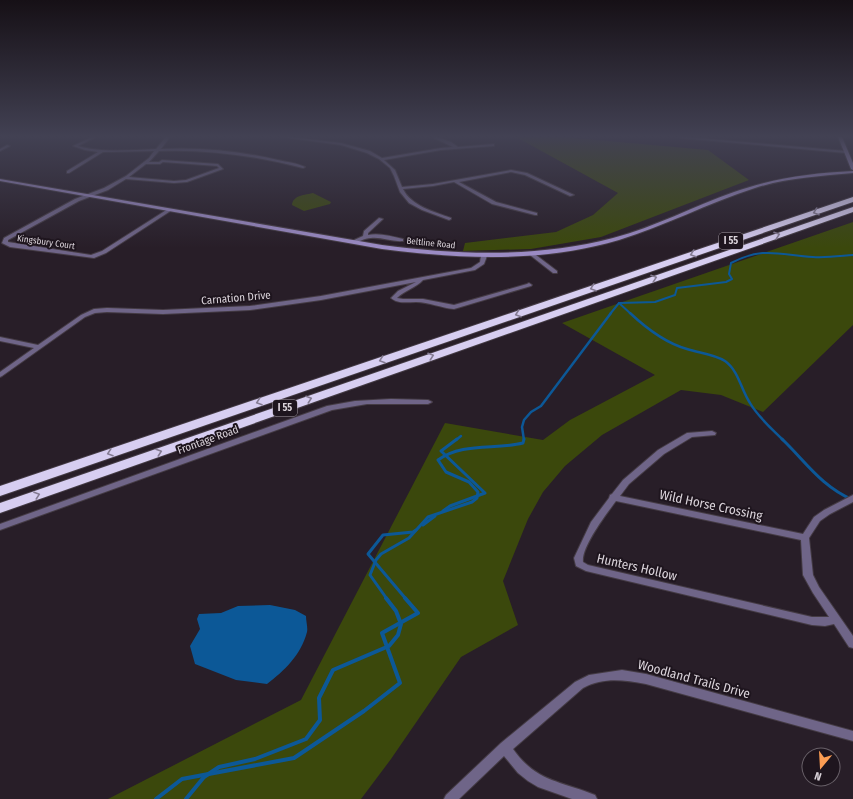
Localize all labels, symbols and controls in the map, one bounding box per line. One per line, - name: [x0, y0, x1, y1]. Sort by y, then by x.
- one-way arrow: [813, 207, 820, 216]
- one-way arrow: [773, 232, 780, 240]
- street label: Kingsbury Court: [16, 233, 76, 251]
- road number: I 55: [719, 233, 743, 249]
- street label: Beltline Road: [406, 235, 456, 251]
- one-way arrow: [690, 249, 697, 258]
- one-way arrow: [650, 275, 657, 283]
- one-way arrow: [589, 283, 596, 292]
- street label: Carnation Drive: [201, 288, 271, 308]
- one-way arrow: [515, 309, 522, 317]
- one-way arrow: [428, 353, 435, 361]
- one-way arrow: [379, 355, 386, 364]
- one-way arrow: [305, 396, 312, 404]
- one-way arrow: [256, 397, 263, 406]
- road number: I 55: [273, 400, 297, 416]
- street label: Frontage Road: [176, 423, 240, 457]
- one-way arrow: [156, 448, 163, 456]
- one-way arrow: [106, 449, 113, 457]
- street label: Wild Horse Crossing: [658, 487, 765, 523]
- one-way arrow: [33, 491, 40, 499]
- street label: Hunters Hollow: [595, 550, 679, 584]
- street label: Woodland Trails Drive: [636, 657, 752, 701]
- north arrow: [801, 747, 841, 787]
- text: N: [813, 769, 823, 783]

